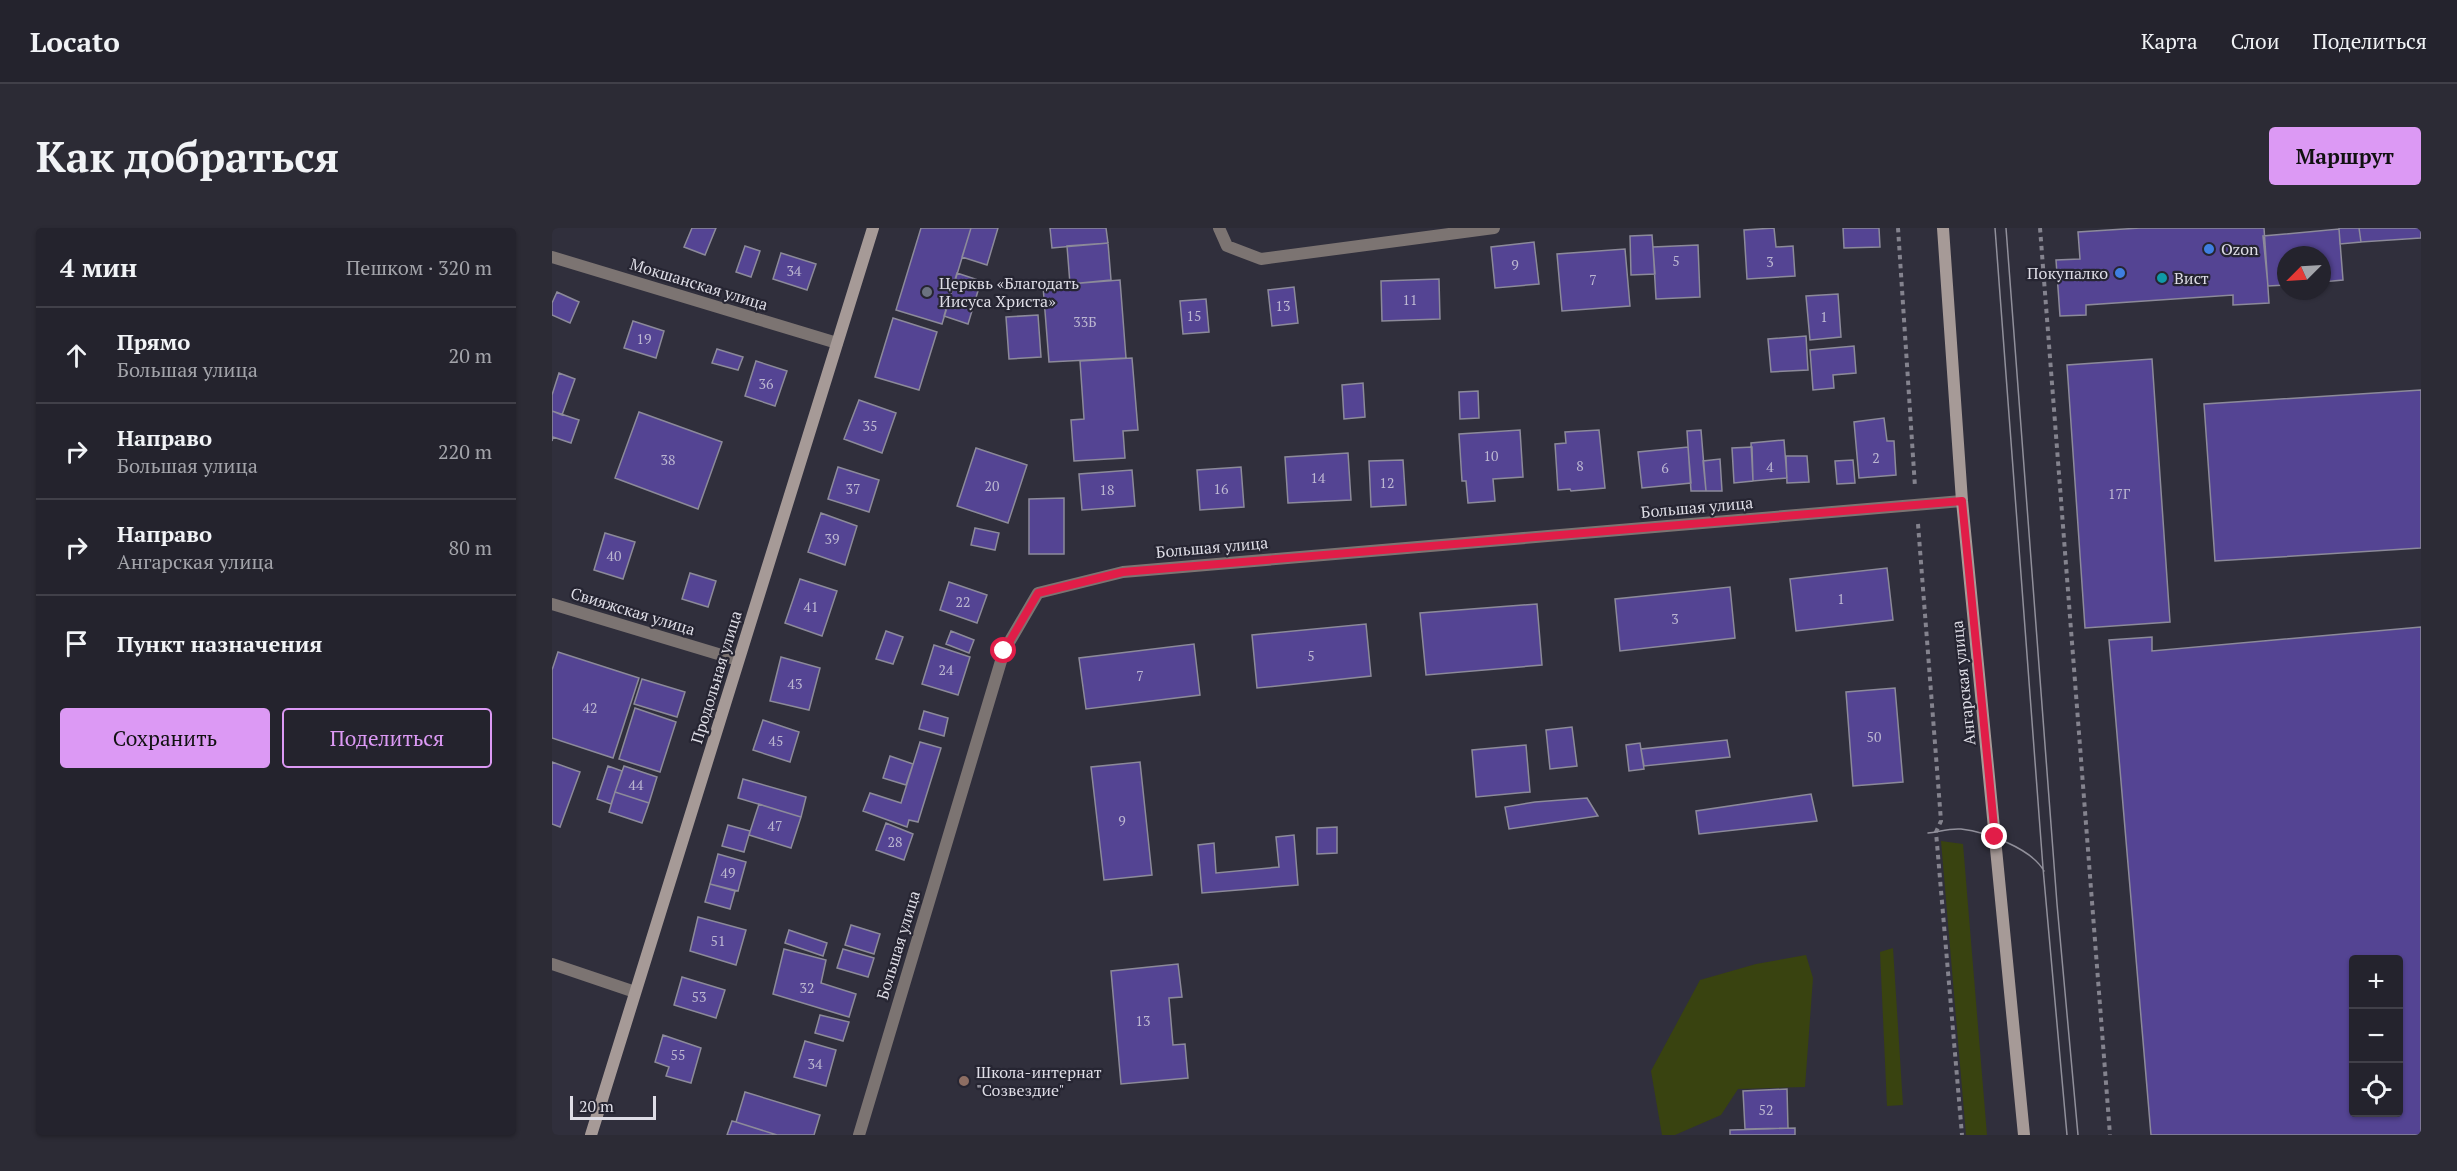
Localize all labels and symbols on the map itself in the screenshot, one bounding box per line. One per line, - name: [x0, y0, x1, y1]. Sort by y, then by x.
- place label: Ozon: [2221, 238, 2259, 260]
- marker: Ozon: [2202, 242, 2216, 256]
- north arrow: [2277, 246, 2331, 300]
- house number: 5: [1672, 251, 1680, 270]
- house number: 3: [1766, 252, 1774, 271]
- street label: Мокшанская улица: [627, 253, 771, 315]
- house number: 9: [1511, 255, 1519, 274]
- house number: 34: [787, 261, 802, 280]
- place label: Покупалко: [2027, 262, 2108, 284]
- marker: Покупалко: [2113, 266, 2127, 280]
- place label: Вист: [2174, 267, 2209, 289]
- house number: 7: [1589, 270, 1597, 289]
- marker: Вист: [2155, 271, 2169, 285]
- place label: Церквь «Благодать Иисуса Христа»: [939, 272, 1079, 312]
- marker: Церквь «Благодать Иисуса Христа»: [920, 285, 934, 299]
- house number: 11: [1403, 290, 1417, 309]
- house number: 13: [1276, 296, 1290, 315]
- house number: 15: [1187, 306, 1201, 325]
- house number: 1: [1820, 307, 1828, 326]
- house number: 33Б: [1073, 312, 1097, 331]
- house number: 19: [637, 329, 651, 348]
- house number: 36: [759, 374, 774, 393]
- house number: 35: [863, 416, 877, 435]
- house number: 10: [1484, 446, 1498, 465]
- house number: 2: [1872, 448, 1880, 467]
- house number: 38: [661, 450, 675, 469]
- house number: 8: [1576, 456, 1584, 475]
- house number: 4: [1766, 457, 1774, 476]
- house number: 6: [1661, 458, 1669, 477]
- house number: 14: [1311, 468, 1326, 487]
- house number: 12: [1380, 473, 1394, 492]
- house number: 20: [985, 476, 999, 495]
- house number: 37: [846, 479, 860, 498]
- house number: 16: [1214, 479, 1229, 498]
- house number: 18: [1100, 480, 1114, 499]
- house number: 17Г: [2108, 484, 2130, 503]
- street label: Большая улица: [1640, 491, 1754, 523]
- house number: 39: [825, 529, 839, 548]
- street label: Большая улица: [1155, 531, 1269, 563]
- house number: 40: [607, 546, 621, 565]
- street label: Свияжская улица: [568, 582, 698, 640]
- house number: 1: [1837, 589, 1845, 608]
- house number: 22: [956, 592, 970, 611]
- house number: 41: [804, 597, 818, 616]
- street label: Продольная улица: [685, 608, 747, 746]
- house number: 3: [1671, 609, 1679, 628]
- street label: Ангарская улица: [1946, 619, 1980, 747]
- route start: [990, 637, 1016, 663]
- house number: 5: [1307, 646, 1315, 665]
- house number: 24: [939, 660, 954, 679]
- house number: 7: [1136, 666, 1144, 685]
- house number: 43: [788, 674, 802, 693]
- house number: 42: [583, 698, 597, 717]
- house number: 50: [1867, 727, 1881, 746]
- house number: 45: [769, 731, 783, 750]
- house number: 44: [629, 775, 644, 794]
- house number: 9: [1118, 811, 1126, 830]
- house number: 47: [768, 816, 782, 835]
- route end: [1981, 823, 2007, 849]
- house number: 28: [888, 832, 902, 851]
- house number: 49: [721, 863, 735, 882]
- street label: Большая улица: [871, 888, 925, 1002]
- house number: 51: [711, 931, 725, 950]
- house number: 32: [800, 978, 814, 997]
- house number: 53: [692, 987, 706, 1006]
- house number: 13: [1136, 1011, 1150, 1030]
- house number: 55: [671, 1045, 685, 1064]
- house number: 34: [808, 1054, 823, 1073]
- place label: Школа-интернат "Созвездие": [976, 1061, 1102, 1101]
- marker: Школа-интернат "Созвездие": [957, 1074, 971, 1088]
- scale bar: [570, 1093, 656, 1120]
- house number: 52: [1759, 1100, 1773, 1119]

